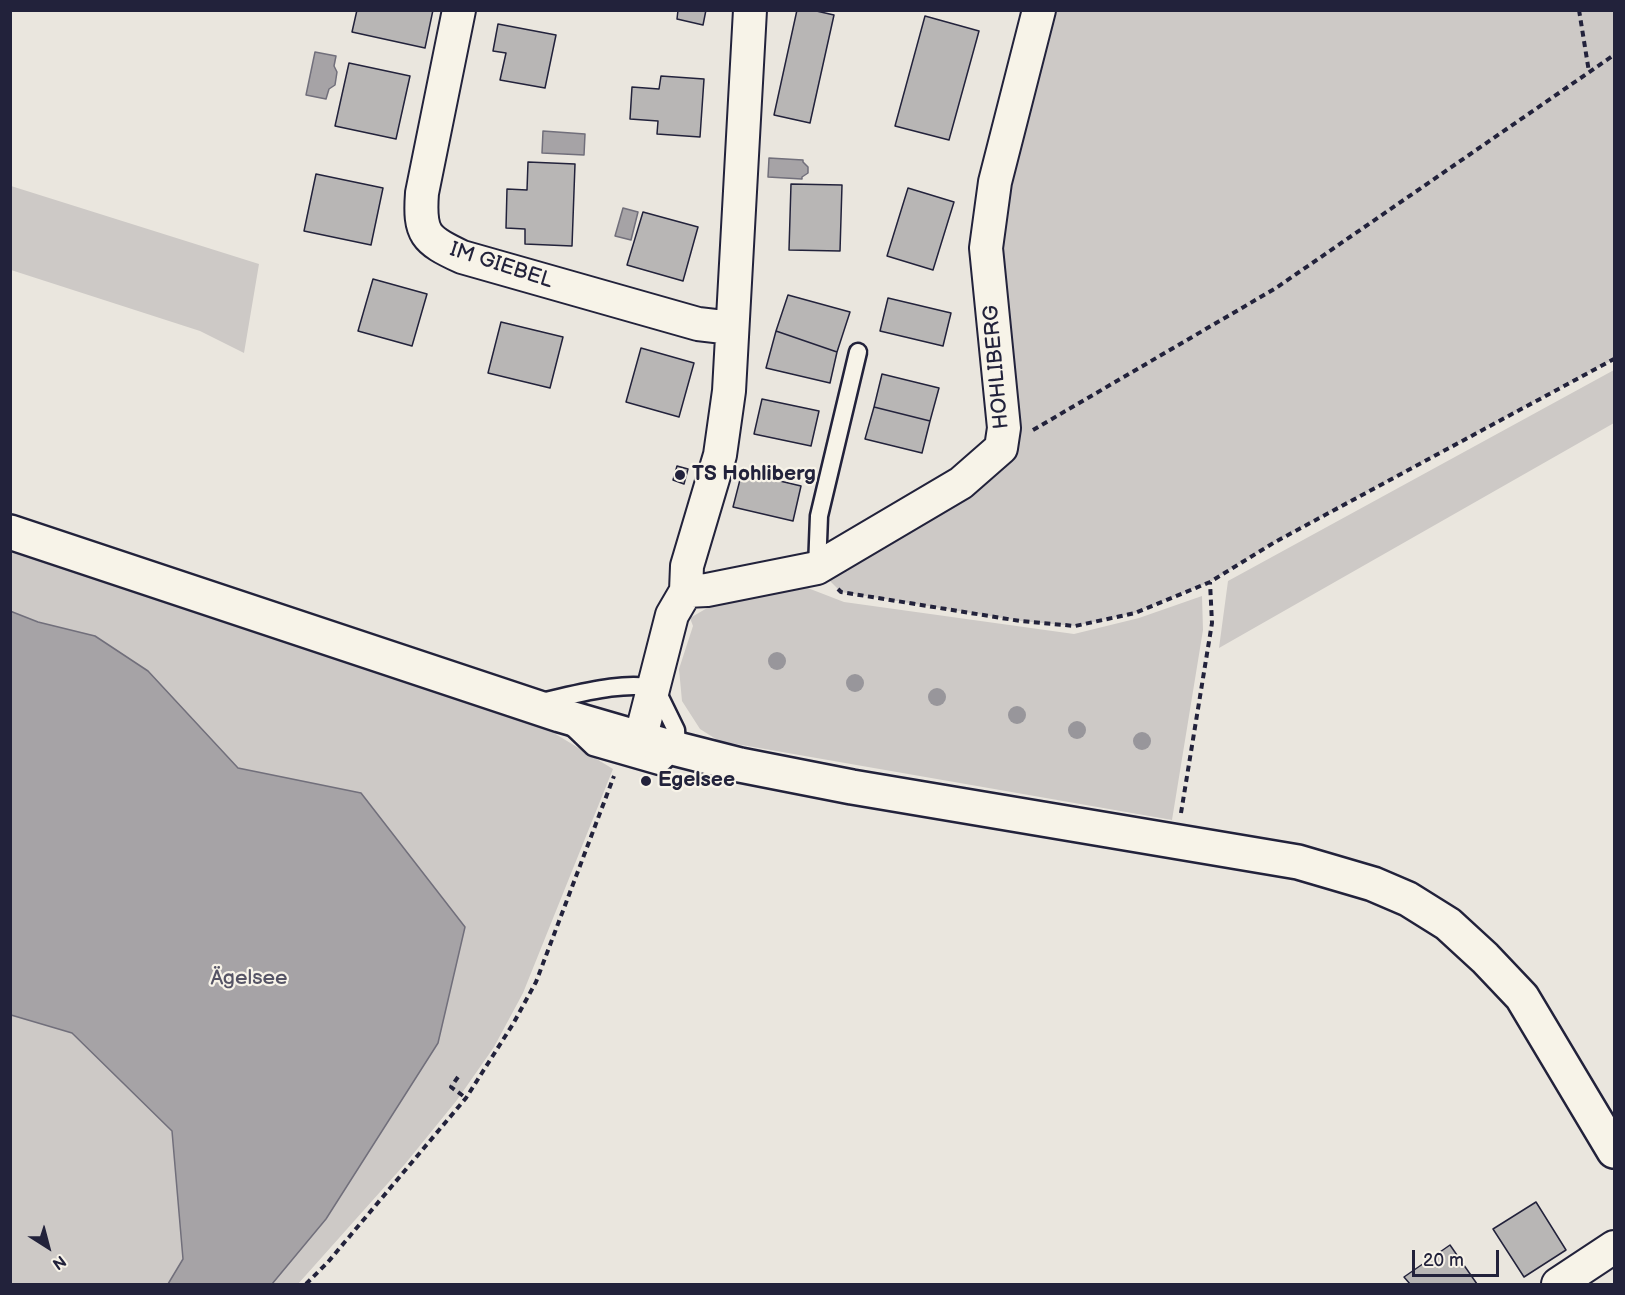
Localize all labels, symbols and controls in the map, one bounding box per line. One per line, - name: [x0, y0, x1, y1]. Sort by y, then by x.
- street label: IM GIEBEL: [446, 238, 556, 294]
- street label: HOHLIBERG: [979, 304, 1015, 430]
- place label: TS Hohliberg: [692, 462, 816, 488]
- marker: TS Hohliberg: [673, 468, 687, 482]
- place label: Egelsee: [658, 768, 735, 794]
- marker: Egelsee: [639, 774, 653, 788]
- park label: Ägelsee: [211, 966, 287, 992]
- north arrow: [18, 1217, 78, 1277]
- scale bar: [1415, 1238, 1502, 1276]
- text: 20 m: [1423, 1250, 1464, 1271]
- text: N: [48, 1251, 69, 1273]

